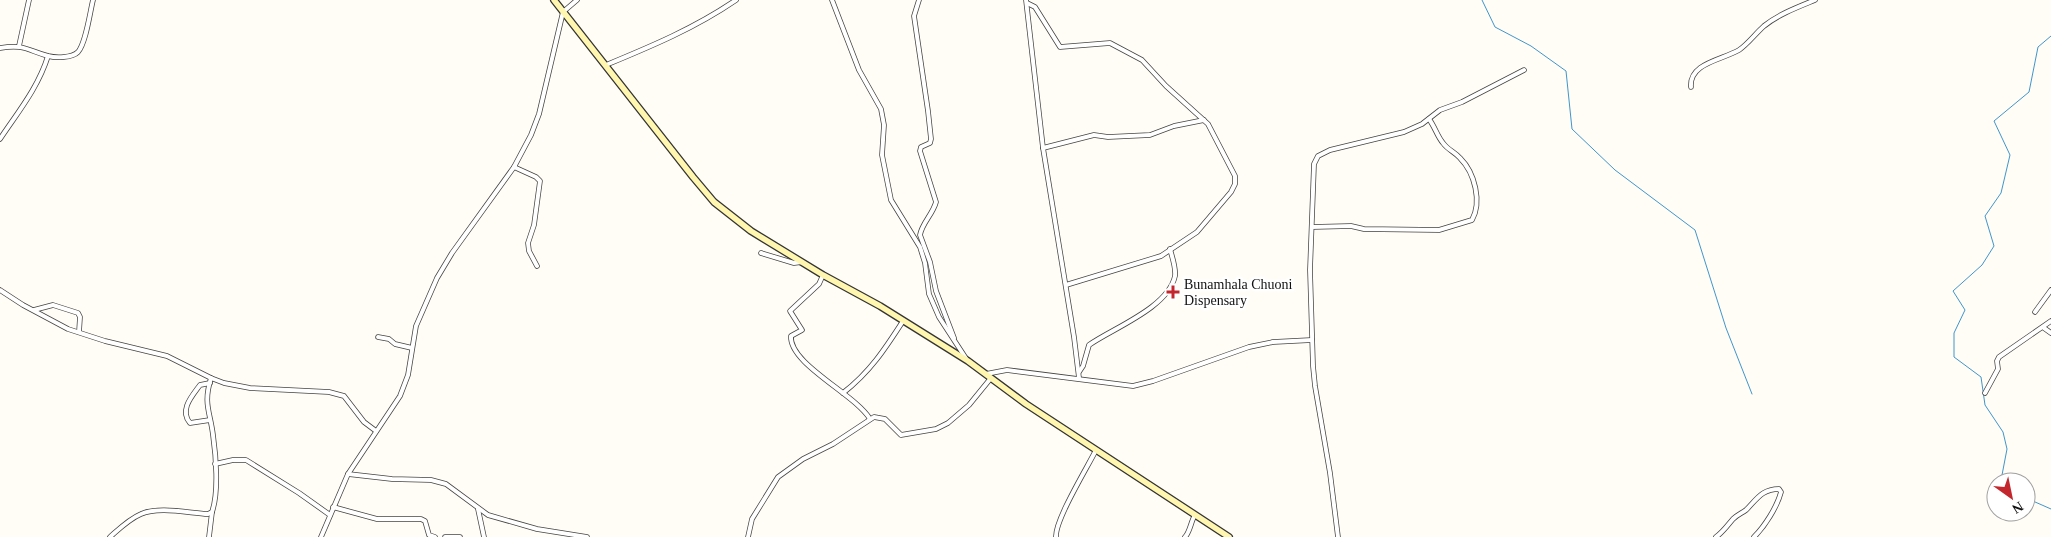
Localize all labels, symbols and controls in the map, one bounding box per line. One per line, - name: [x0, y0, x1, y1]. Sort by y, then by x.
- place label: Bunamhala Chuoni Dispensary: [1184, 277, 1293, 308]
- marker: Bunamhala Chuoni Dispensary: [1166, 285, 1180, 299]
- north arrow: [1986, 472, 2036, 522]
- text: N: [2009, 498, 2026, 517]

